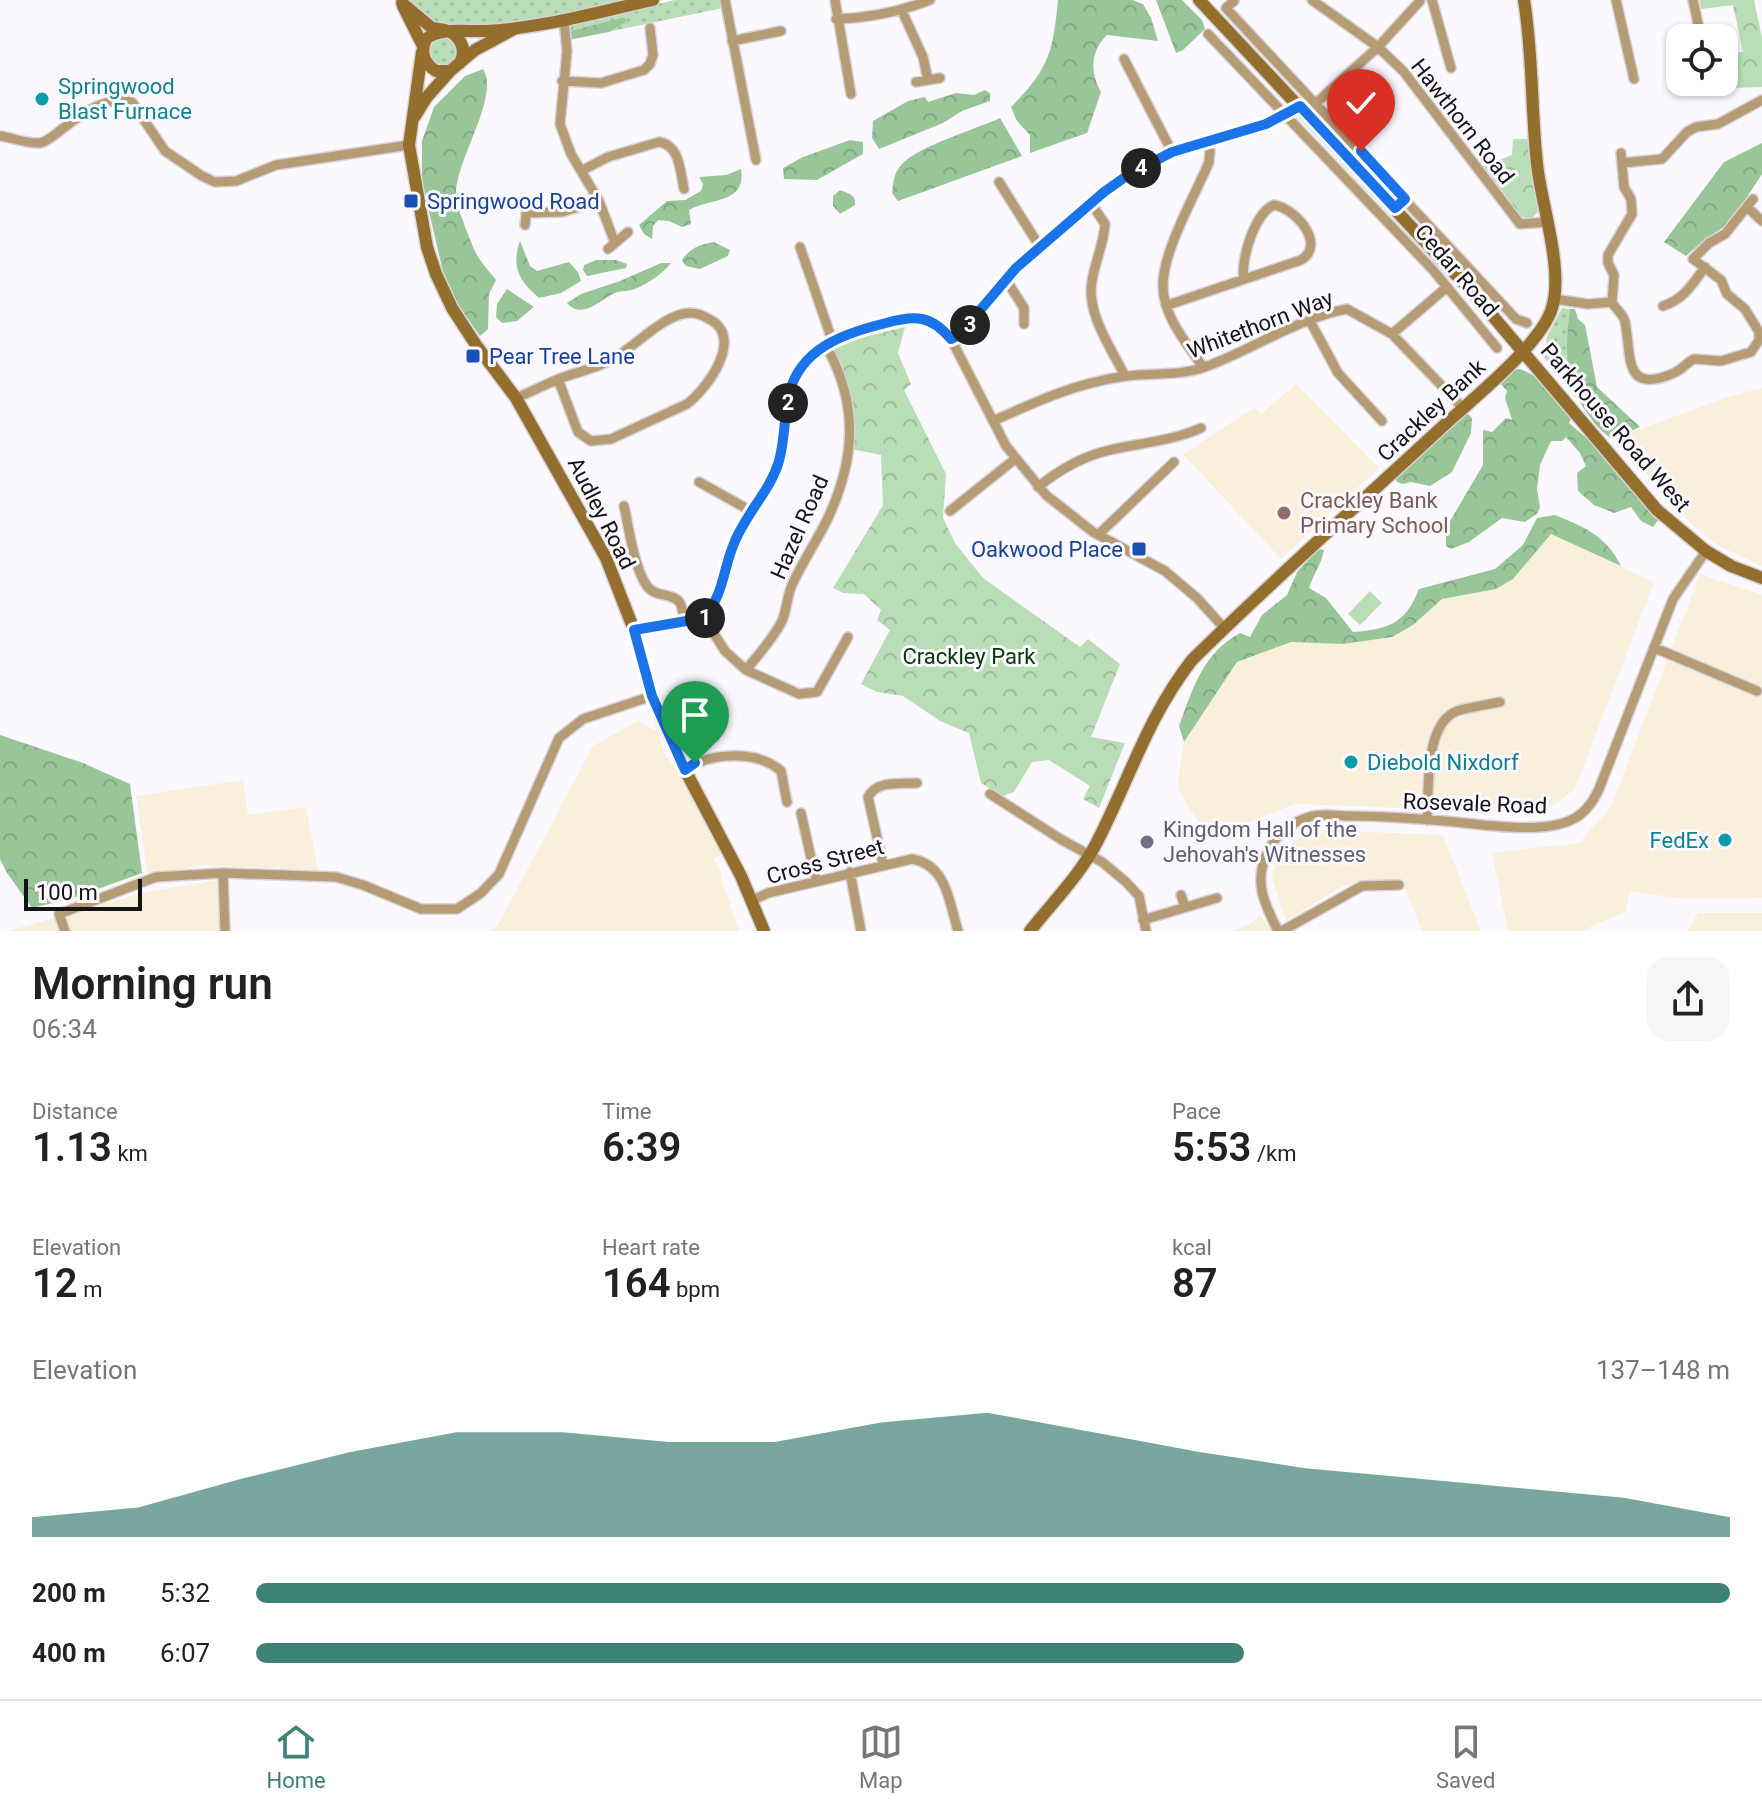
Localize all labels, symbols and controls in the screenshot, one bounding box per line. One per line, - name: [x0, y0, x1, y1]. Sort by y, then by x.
- map controls: [1666, 24, 1738, 96]
- button: locate: [1666, 24, 1738, 96]
- street label: Hawthorn Road: [1406, 54, 1519, 189]
- pin: [1327, 69, 1395, 151]
- place label: Springwood Blast Furnace: [58, 74, 192, 124]
- icon: check: [1339, 81, 1383, 125]
- marker: Springwood Blast Furnace: [33, 90, 51, 108]
- pin: 4: [1121, 148, 1161, 188]
- text: 4: [1135, 155, 1147, 180]
- place label: Springwood Road: [427, 189, 600, 214]
- marker: Springwood Road: [402, 192, 420, 210]
- street label: Cedar Road: [1410, 219, 1503, 321]
- street label: Whitethorn Way: [1184, 285, 1337, 364]
- pin: 3: [950, 305, 990, 345]
- text: 3: [964, 312, 976, 337]
- street label: Parkhouse Road West: [1536, 338, 1696, 517]
- place label: Pear Tree Lane: [489, 344, 635, 369]
- marker: Pear Tree Lane: [464, 347, 482, 365]
- street label: Crackley Bank: [1372, 354, 1491, 466]
- pin: 2: [768, 383, 808, 423]
- text: 2: [782, 390, 794, 415]
- street label: Audley Road: [563, 453, 640, 573]
- street label: Hazel Road: [765, 471, 834, 583]
- place label: Crackley Bank Primary School: [1300, 488, 1449, 538]
- marker: Crackley Bank Primary School: [1275, 504, 1293, 522]
- place label: Oakwood Place: [971, 537, 1123, 562]
- marker: Oakwood Place: [1130, 540, 1148, 558]
- pin: 1: [685, 598, 725, 638]
- text: 1: [699, 605, 711, 630]
- park label: Crackley Park: [902, 644, 1036, 669]
- pin: [661, 681, 729, 763]
- icon: arrive: [673, 693, 717, 737]
- place label: Diebold Nixdorf: [1367, 750, 1519, 775]
- marker: Diebold Nixdorf: [1342, 753, 1360, 771]
- street label: Rosevale Road: [1402, 788, 1548, 819]
- place label: Kingdom Hall of the Jehovah's Witnesses: [1163, 817, 1366, 867]
- place label: FedEx: [1650, 828, 1709, 853]
- marker: FedEx: [1716, 831, 1734, 849]
- marker: Kingdom Hall of the Jehovah's Witnesses: [1138, 833, 1156, 851]
- street label: Cross Street: [764, 834, 886, 889]
- scale bar: [24, 875, 142, 911]
- text: 100 m: [36, 880, 98, 905]
- button: share: [1646, 957, 1730, 1041]
- text: Morning run: [32, 958, 273, 1010]
- text: 06:34: [32, 1014, 97, 1044]
- text: Distance: [32, 1099, 118, 1124]
- text: Time: [602, 1099, 651, 1124]
- text: Pace: [1172, 1099, 1221, 1124]
- text: 1.13: [32, 1124, 112, 1171]
- text: 6:39: [602, 1124, 681, 1171]
- text: 5:53: [1172, 1124, 1251, 1171]
- text: km: [112, 1141, 148, 1166]
- text: /km: [1251, 1141, 1296, 1166]
- text: Elevation: [32, 1235, 121, 1260]
- text: Heart rate: [602, 1235, 700, 1260]
- text: kcal: [1172, 1235, 1212, 1260]
- text: 12: [32, 1260, 78, 1307]
- text: 164: [602, 1260, 671, 1307]
- text: 87: [1172, 1260, 1218, 1307]
- text: m: [78, 1277, 102, 1302]
- text: bpm: [671, 1277, 720, 1302]
- text: Elevation: [32, 1355, 137, 1385]
- text: 137–148 m: [1596, 1355, 1730, 1385]
- text: 200 m: [32, 1578, 106, 1608]
- text: 5:32: [160, 1578, 210, 1608]
- text: 400 m: [32, 1638, 106, 1668]
- text: 6:07: [160, 1638, 210, 1668]
- tab: Home: [267, 1720, 326, 1793]
- tab: Map: [859, 1720, 903, 1793]
- tab: Saved: [1436, 1720, 1495, 1793]

